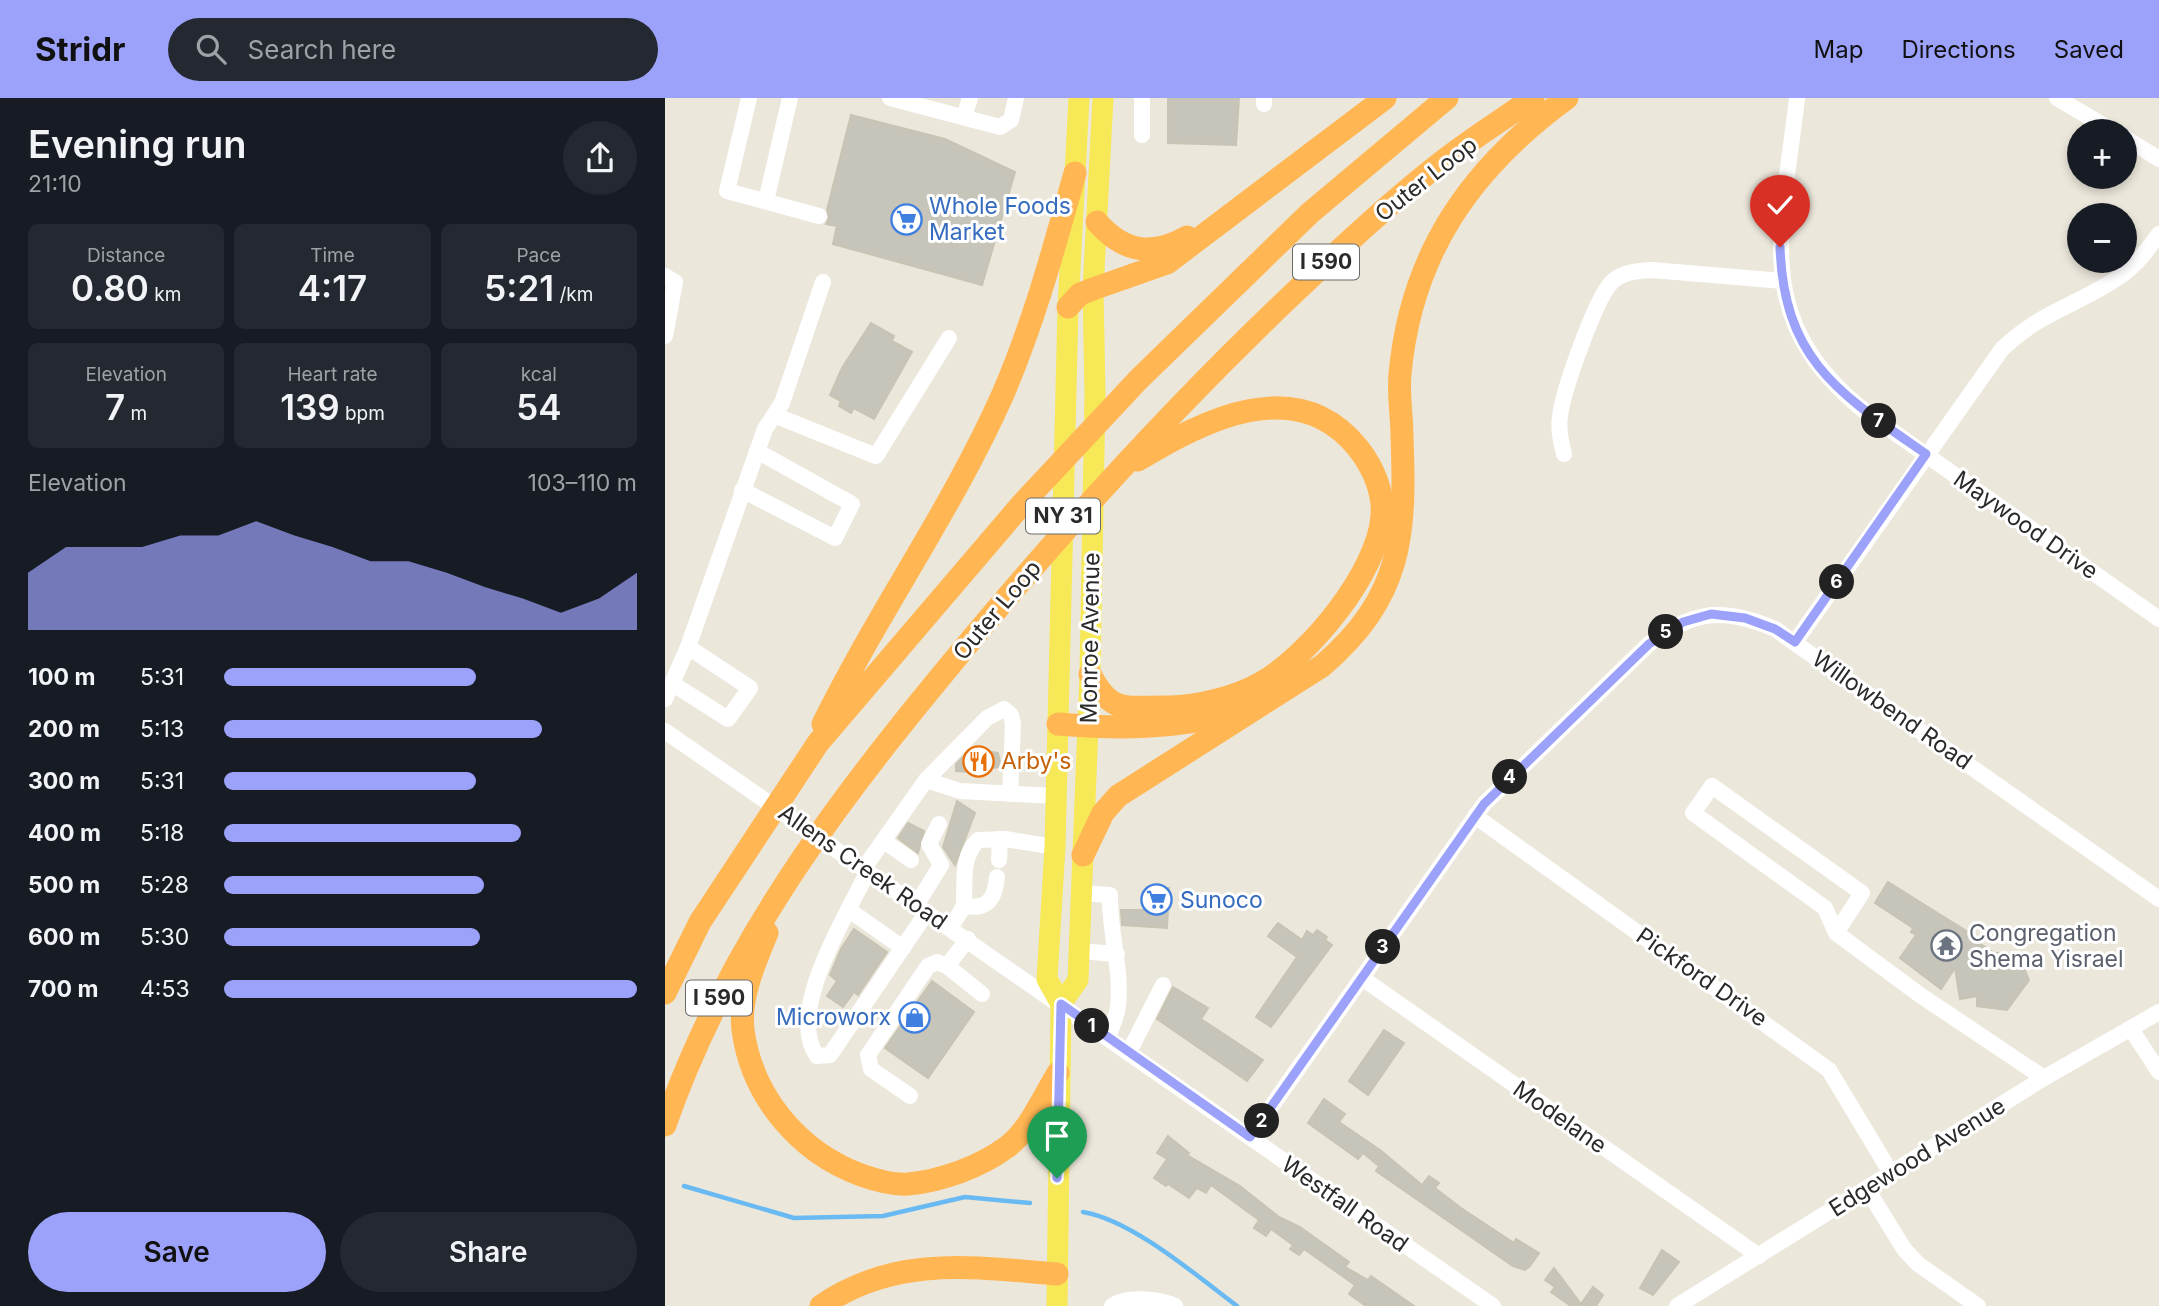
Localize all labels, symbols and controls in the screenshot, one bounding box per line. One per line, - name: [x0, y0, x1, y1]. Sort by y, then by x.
- search box: [168, 18, 658, 81]
- text: Stridr: [35, 29, 126, 69]
- icon: search: [192, 30, 230, 68]
- text: Search here: [248, 34, 396, 65]
- text: Map: [1814, 35, 1863, 64]
- text: Directions: [1901, 35, 2016, 64]
- text: Saved: [2054, 35, 2124, 64]
- map controls: [2067, 119, 2137, 273]
- button: +: [2067, 119, 2137, 189]
- text: Evening run: [28, 121, 246, 167]
- button: share: [563, 121, 637, 195]
- street label: Outer Loop: [1369, 131, 1483, 227]
- text: 21:10: [28, 170, 82, 198]
- pin: [1750, 175, 1810, 247]
- icon: check: [1761, 186, 1799, 224]
- place label: Whole Foods Market: [929, 192, 1071, 246]
- supermarket icon: Whole Foods Market: [889, 202, 923, 236]
- button: −: [2067, 203, 2137, 273]
- text: Distance: [87, 244, 165, 267]
- text: Time: [310, 244, 355, 267]
- text: Pace: [516, 244, 561, 267]
- road number: I 590: [1293, 244, 1359, 280]
- text: 0.80: [71, 267, 149, 309]
- text: 4:17: [298, 267, 367, 309]
- text: 5:21: [484, 267, 554, 309]
- text: km: [149, 283, 181, 306]
- text: /km: [554, 283, 593, 306]
- text: Elevation: [85, 363, 167, 386]
- text: Heart rate: [287, 363, 377, 386]
- text: kcal: [521, 363, 557, 386]
- text: 7: [105, 386, 125, 428]
- text: 139: [280, 386, 340, 428]
- text: 54: [516, 386, 561, 428]
- text: m: [125, 402, 147, 425]
- text: bpm: [340, 402, 385, 425]
- pin: 7: [1861, 404, 1897, 438]
- text: 7: [1873, 409, 1884, 432]
- street label: Maywood Drive: [1948, 465, 2104, 585]
- text: Elevation: [28, 469, 127, 497]
- text: 103–110 m: [528, 469, 637, 497]
- road number: NY 31: [1026, 498, 1100, 534]
- street label: Monroe Avenue: [1075, 552, 1105, 724]
- street label: Outer Loop: [947, 554, 1047, 666]
- pin: 6: [1819, 564, 1855, 600]
- text: 6: [1830, 570, 1843, 593]
- pin: 5: [1649, 614, 1683, 650]
- text: 5: [1659, 620, 1672, 643]
- street label: Willowbend Road: [1807, 644, 1977, 776]
- text: 100 m: [28, 663, 95, 691]
- text: 5:31: [140, 663, 184, 691]
- text: 200 m: [28, 715, 100, 743]
- text: 5:13: [140, 715, 184, 743]
- restaurant icon: Arby's: [961, 744, 995, 778]
- place label: Arby's: [1001, 747, 1071, 775]
- pin: 4: [1493, 760, 1527, 794]
- text: 4: [1503, 765, 1516, 788]
- text: 300 m: [28, 767, 100, 795]
- text: 5:31: [140, 767, 184, 795]
- street label: Allens Creek Road: [773, 798, 953, 936]
- text: 400 m: [28, 819, 101, 847]
- text: 5:18: [140, 819, 184, 847]
- text: 500 m: [28, 871, 100, 899]
- text: 5:28: [140, 871, 189, 899]
- supermarket icon: Sunoco: [1140, 883, 1174, 917]
- place label: Sunoco: [1180, 886, 1263, 914]
- place label: Congregation Shema Yisrael: [1969, 919, 2124, 973]
- street label: Pickford Drive: [1631, 921, 1773, 1033]
- text: 600 m: [28, 923, 100, 951]
- text: 5:30: [140, 923, 189, 951]
- temple icon: Congregation Shema Yisrael: [1929, 929, 1963, 963]
- pin: 3: [1365, 930, 1401, 964]
- text: 3: [1376, 935, 1389, 958]
- text: 700 m: [28, 975, 98, 1003]
- text: 4:53: [140, 975, 190, 1003]
- road number: I 590: [686, 981, 752, 1016]
- shop icon: Microworx: [897, 1000, 931, 1034]
- place label: Microworx: [776, 1003, 891, 1031]
- pin: 1: [1075, 1009, 1109, 1044]
- text: 1: [1087, 1014, 1096, 1037]
- street label: Modelane: [1508, 1075, 1612, 1159]
- street label: Edgewood Avenue: [1824, 1092, 2010, 1222]
- pin: 2: [1245, 1104, 1279, 1138]
- pin: [1027, 1106, 1087, 1178]
- text: 2: [1256, 1109, 1267, 1132]
- icon: arrive: [1038, 1117, 1076, 1155]
- street label: Westfall Road: [1276, 1150, 1414, 1258]
- button: Save: [28, 1212, 326, 1292]
- button: Share: [340, 1212, 637, 1292]

